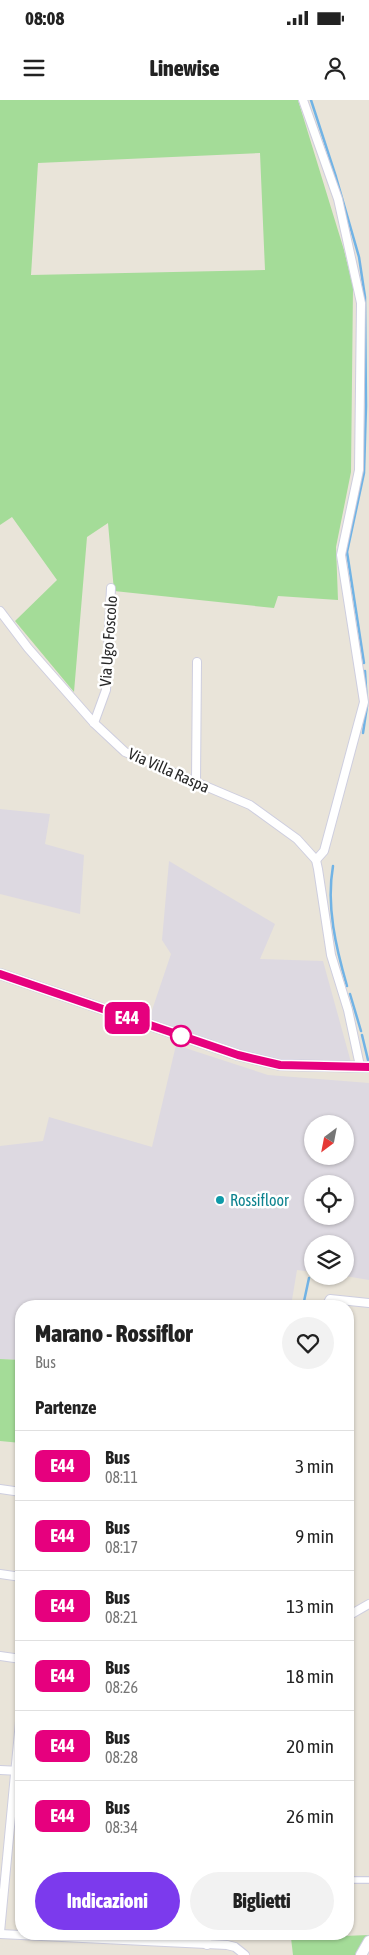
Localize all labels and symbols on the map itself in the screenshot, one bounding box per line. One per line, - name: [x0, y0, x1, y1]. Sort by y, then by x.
- street label: Via Ugo Foscolo: [96, 595, 121, 687]
- street label: Via Villa Raspa: [125, 744, 212, 797]
- line badge: E44: [98, 1002, 156, 1034]
- unlabelled marker: [170, 1025, 192, 1047]
- north arrow: [304, 1115, 354, 1165]
- place label: Rossifloor: [230, 1191, 289, 1209]
- marker: Rossifloor: [214, 1194, 226, 1206]

